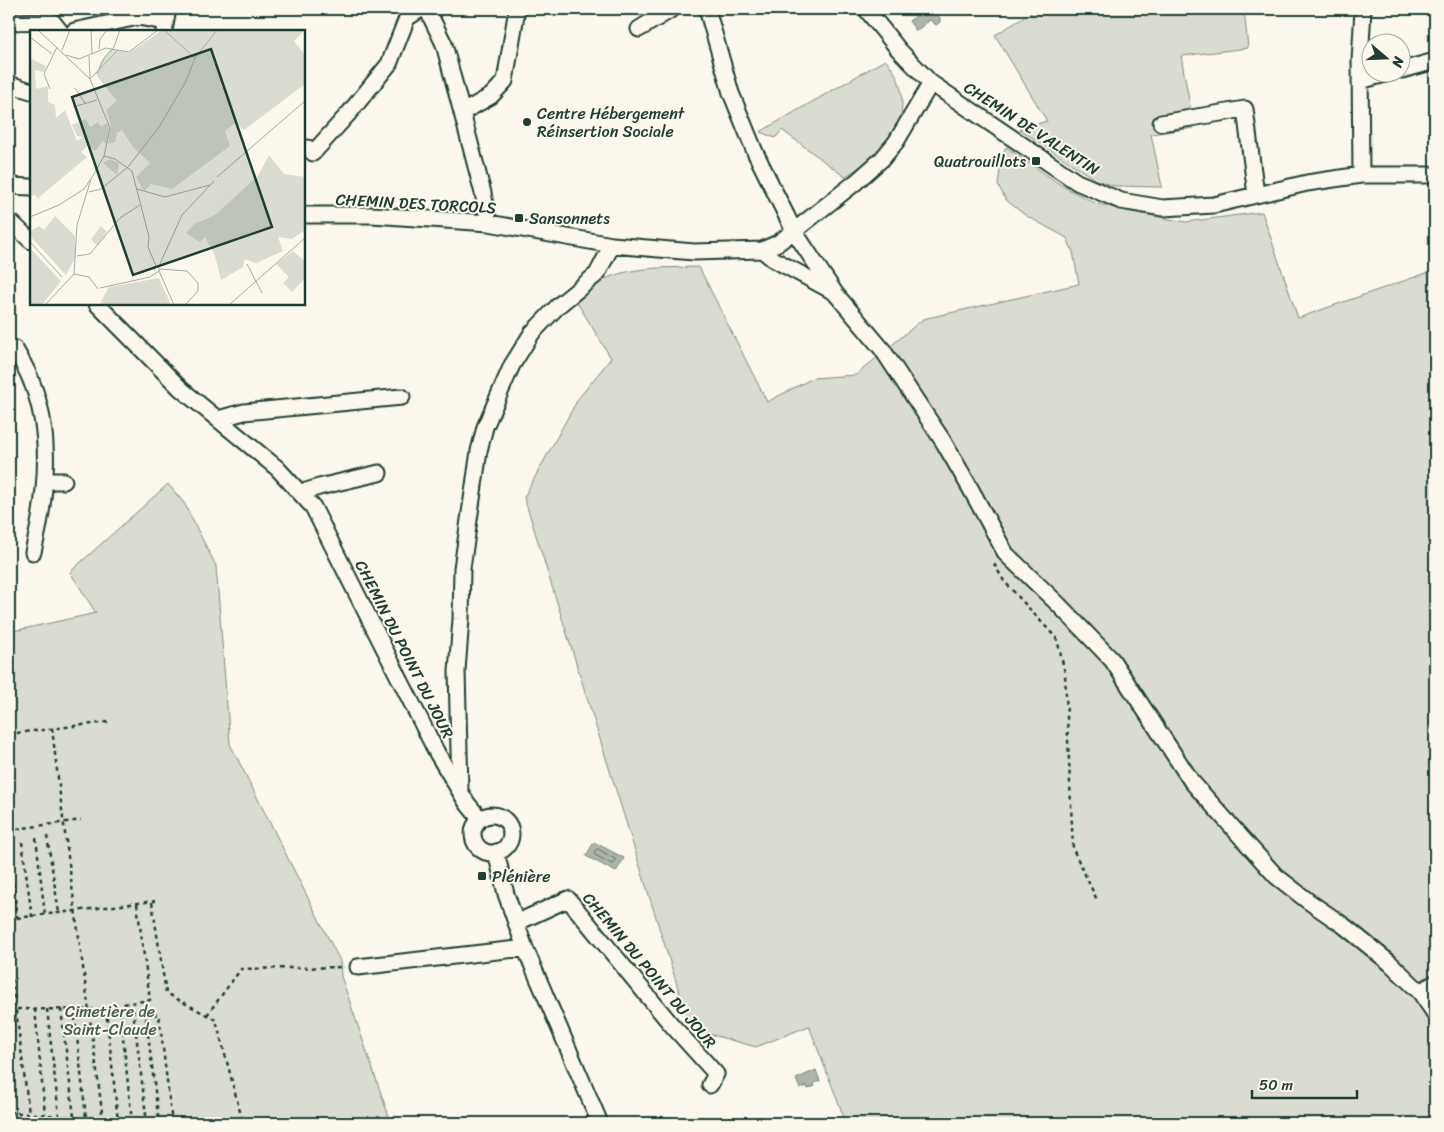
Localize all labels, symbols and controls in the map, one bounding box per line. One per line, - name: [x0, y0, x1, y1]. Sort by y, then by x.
- inset map: [30, 30, 305, 305]
- north arrow: [1362, 32, 1412, 82]
- text: N: [1384, 52, 1412, 71]
- street label: CHEMIN DE VALENTIN: [958, 73, 1106, 183]
- place label: Centre Hébergement Réinsertion Sociale: [537, 99, 685, 146]
- marker: Centre Hébergement Réinsertion Sociale: [521, 116, 533, 128]
- place label: Quatrouillots: [934, 147, 1026, 176]
- marker: Quatrouillots: [1030, 155, 1042, 167]
- street label: CHEMIN DES TORCOLS: [335, 185, 497, 222]
- place label: Sansonnets: [529, 204, 610, 233]
- marker: Sansonnets: [513, 212, 525, 224]
- street label: CHEMIN DU POINT DU JOUR: [347, 555, 462, 744]
- place label: Plénière: [492, 862, 551, 891]
- marker: Plénière: [476, 870, 488, 882]
- street label: CHEMIN DU POINT DU JOUR: [575, 885, 724, 1055]
- park label: Cimetière de Saint-Claude: [63, 997, 157, 1044]
- scale bar: [1252, 1067, 1356, 1099]
- text: 50 m: [1259, 1072, 1294, 1098]

